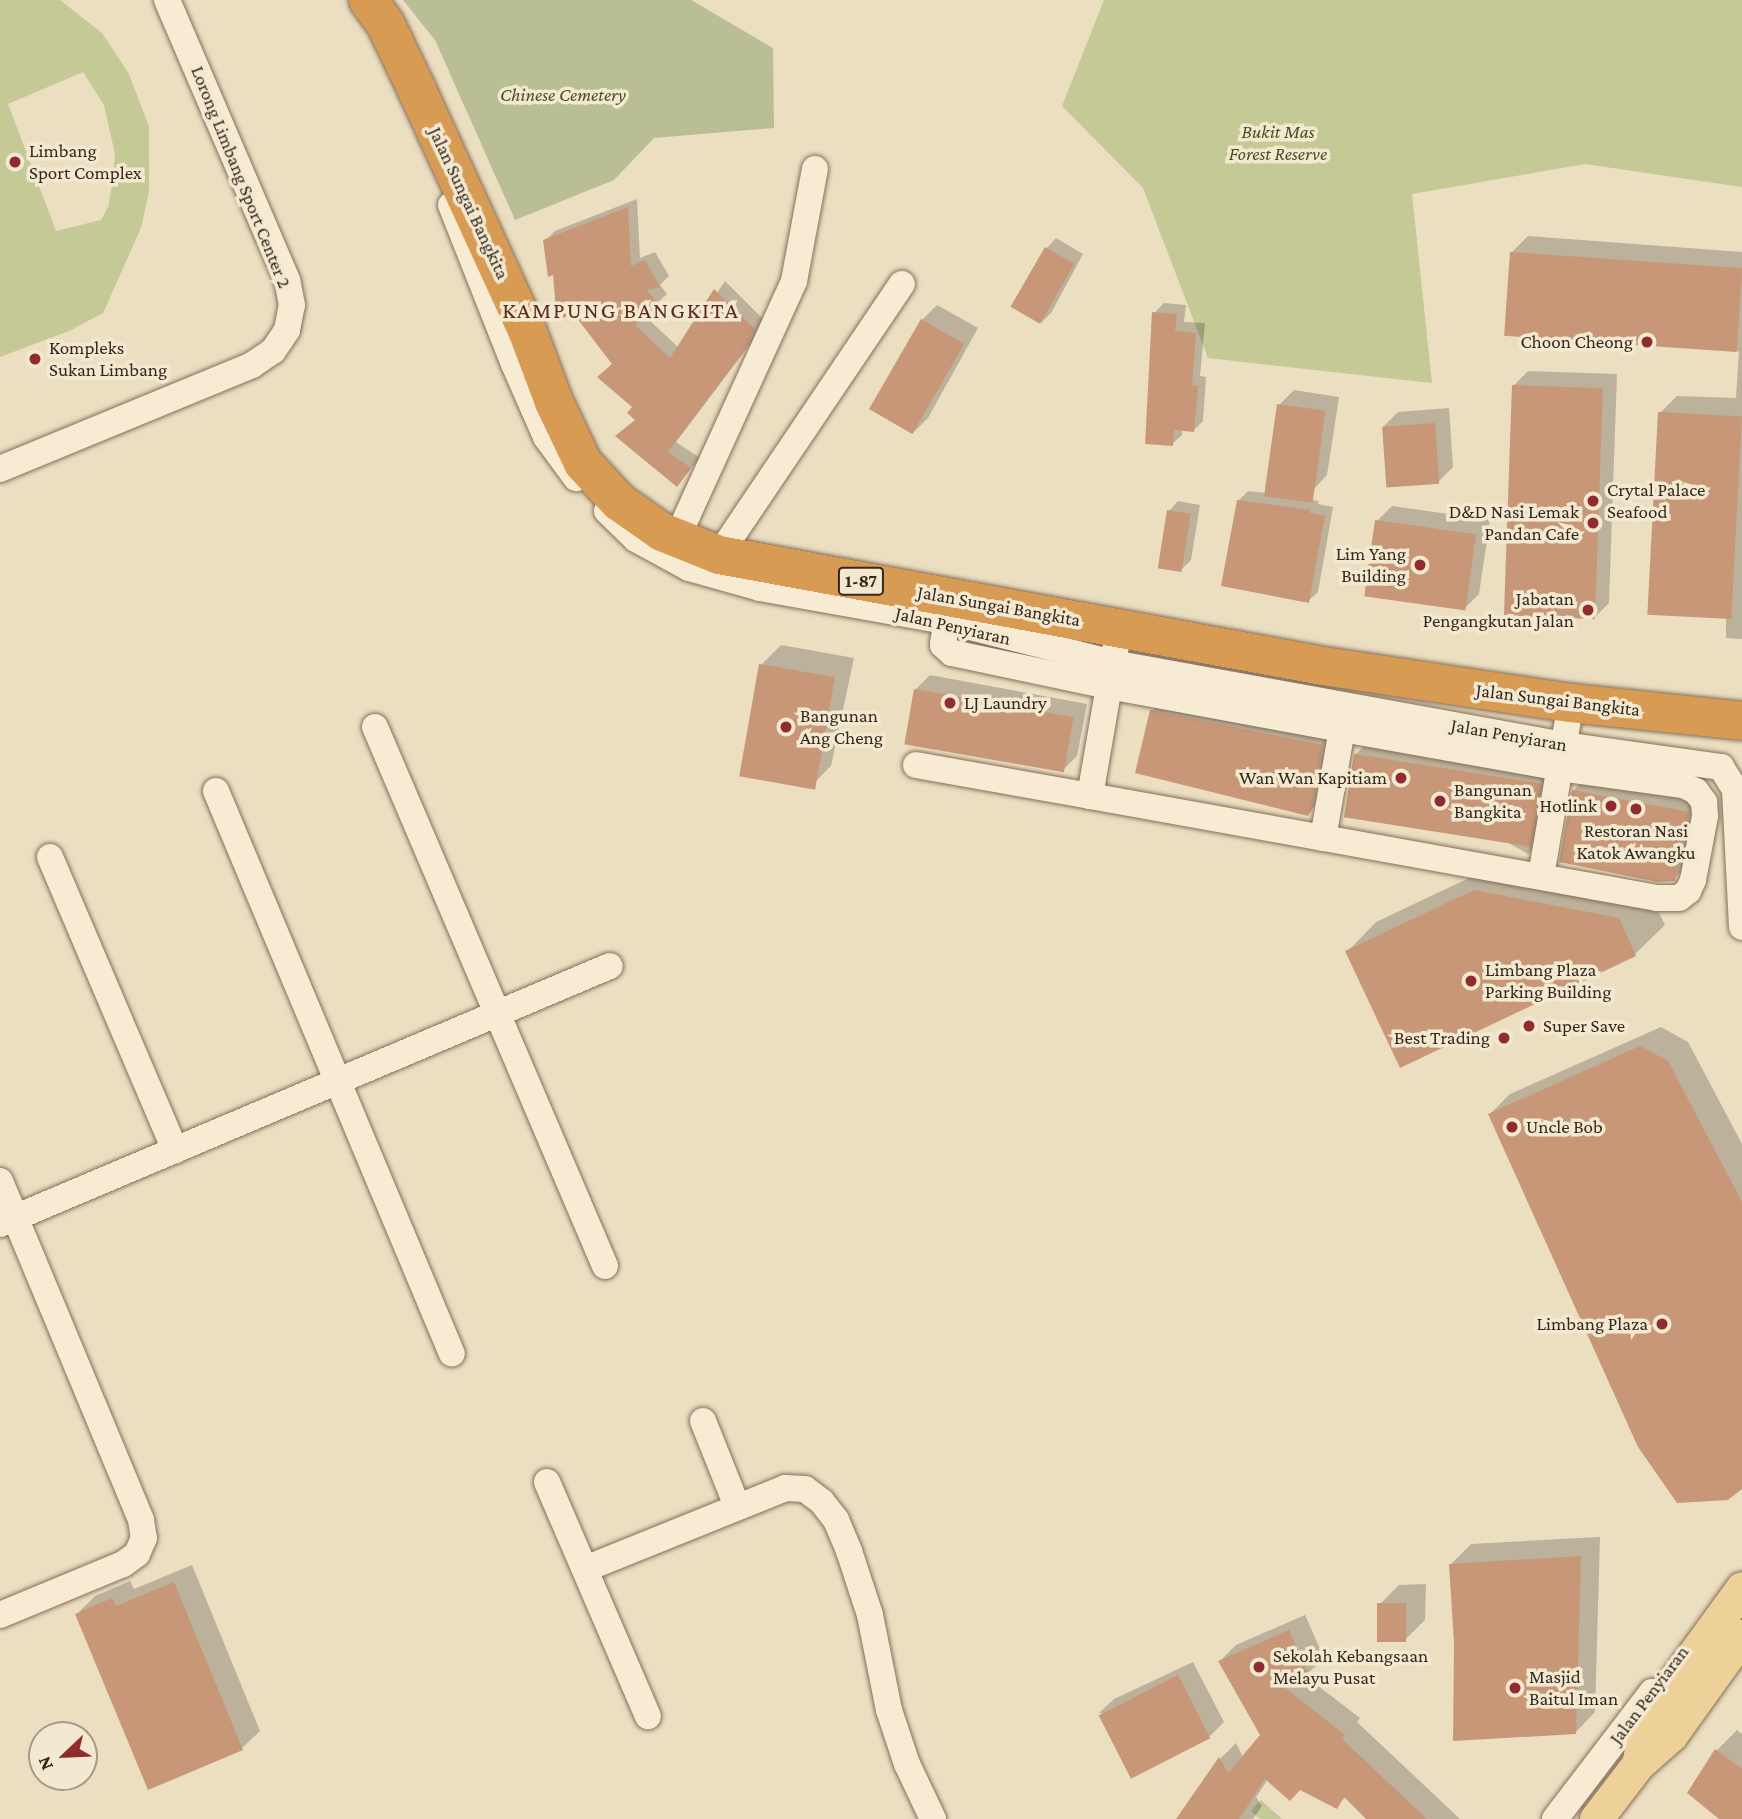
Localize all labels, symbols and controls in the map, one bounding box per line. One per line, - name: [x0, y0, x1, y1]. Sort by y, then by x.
- street label: Lorong Limbang Sport Center 2: [186, 63, 296, 291]
- park label: Chinese Cemetery: [500, 84, 626, 106]
- park label: Bukit Mas Forest Reserve: [1229, 121, 1327, 165]
- street label: Jalan Sungai Bangkita: [424, 123, 514, 283]
- place label: Limbang Sport Complex: [29, 140, 142, 184]
- marker: Limbang Sport Complex: [7, 154, 23, 170]
- district label: KAMPUNG BANGKITA: [504, 296, 738, 324]
- place label: Choon Cheong: [1520, 331, 1633, 353]
- marker: Choon Cheong: [1639, 334, 1655, 350]
- place label: Kompleks Sukan Limbang: [49, 337, 167, 381]
- marker: Kompleks Sukan Limbang: [27, 351, 43, 367]
- place label: Crytal Palace Seafood: [1607, 479, 1705, 523]
- marker: Crytal Palace Seafood: [1585, 493, 1601, 509]
- place label: D&D Nasi Lemak Pandan Cafe: [1449, 501, 1579, 545]
- marker: D&D Nasi Lemak Pandan Cafe: [1585, 515, 1601, 531]
- place label: Lim Yang Building: [1336, 543, 1406, 587]
- marker: Lim Yang Building: [1412, 557, 1428, 573]
- road number: 1-87: [836, 566, 886, 596]
- street label: Jalan Sungai Bangkita: [916, 580, 1082, 632]
- place label: Jabatan Pengangkutan Jalan: [1423, 588, 1574, 632]
- street label: Jalan Penyiaran: [893, 602, 1013, 650]
- marker: Jabatan Pengangkutan Jalan: [1580, 602, 1596, 618]
- street label: Jalan Sungai Bangkita: [1475, 679, 1641, 721]
- place label: LJ Laundry: [964, 692, 1047, 714]
- marker: LJ Laundry: [942, 695, 958, 711]
- place label: Bangunan Ang Cheng: [800, 705, 883, 749]
- street label: Jalan Penyiaran: [1449, 714, 1569, 756]
- marker: Bangunan Ang Cheng: [778, 719, 794, 735]
- place label: Wan Wan Kapitiam: [1239, 767, 1387, 789]
- marker: Wan Wan Kapitiam: [1393, 770, 1409, 786]
- place label: Bangunan Bangkita: [1454, 779, 1532, 823]
- marker: Bangunan Bangkita: [1432, 793, 1448, 809]
- place label: Hotlink: [1540, 795, 1597, 817]
- marker: Hotlink: [1603, 798, 1619, 814]
- marker: Restoran Nasi Katok Awangku: [1628, 801, 1644, 817]
- place label: Restoran Nasi Katok Awangku: [1576, 820, 1696, 864]
- place label: Limbang Plaza Parking Building: [1485, 959, 1611, 1003]
- marker: Limbang Plaza Parking Building: [1463, 973, 1479, 989]
- place label: Super Save: [1543, 1015, 1625, 1037]
- marker: Super Save: [1521, 1018, 1537, 1034]
- place label: Best Trading: [1394, 1027, 1490, 1049]
- marker: Best Trading: [1496, 1030, 1512, 1046]
- place label: Uncle Bob: [1526, 1116, 1603, 1138]
- marker: Uncle Bob: [1504, 1119, 1520, 1135]
- place label: Limbang Plaza: [1537, 1313, 1648, 1335]
- marker: Limbang Plaza: [1654, 1316, 1670, 1332]
- street label: Jalan Penyiaran: [1605, 1641, 1693, 1749]
- place label: Sekolah Kebangsaan Melayu Pusat: [1273, 1645, 1428, 1689]
- marker: Sekolah Kebangsaan Melayu Pusat: [1251, 1659, 1267, 1675]
- place label: Masjid Baitul Iman: [1529, 1666, 1618, 1710]
- marker: Masjid Baitul Iman: [1507, 1680, 1523, 1696]
- north arrow: [28, 1721, 98, 1791]
- text: N: [33, 1754, 57, 1774]

